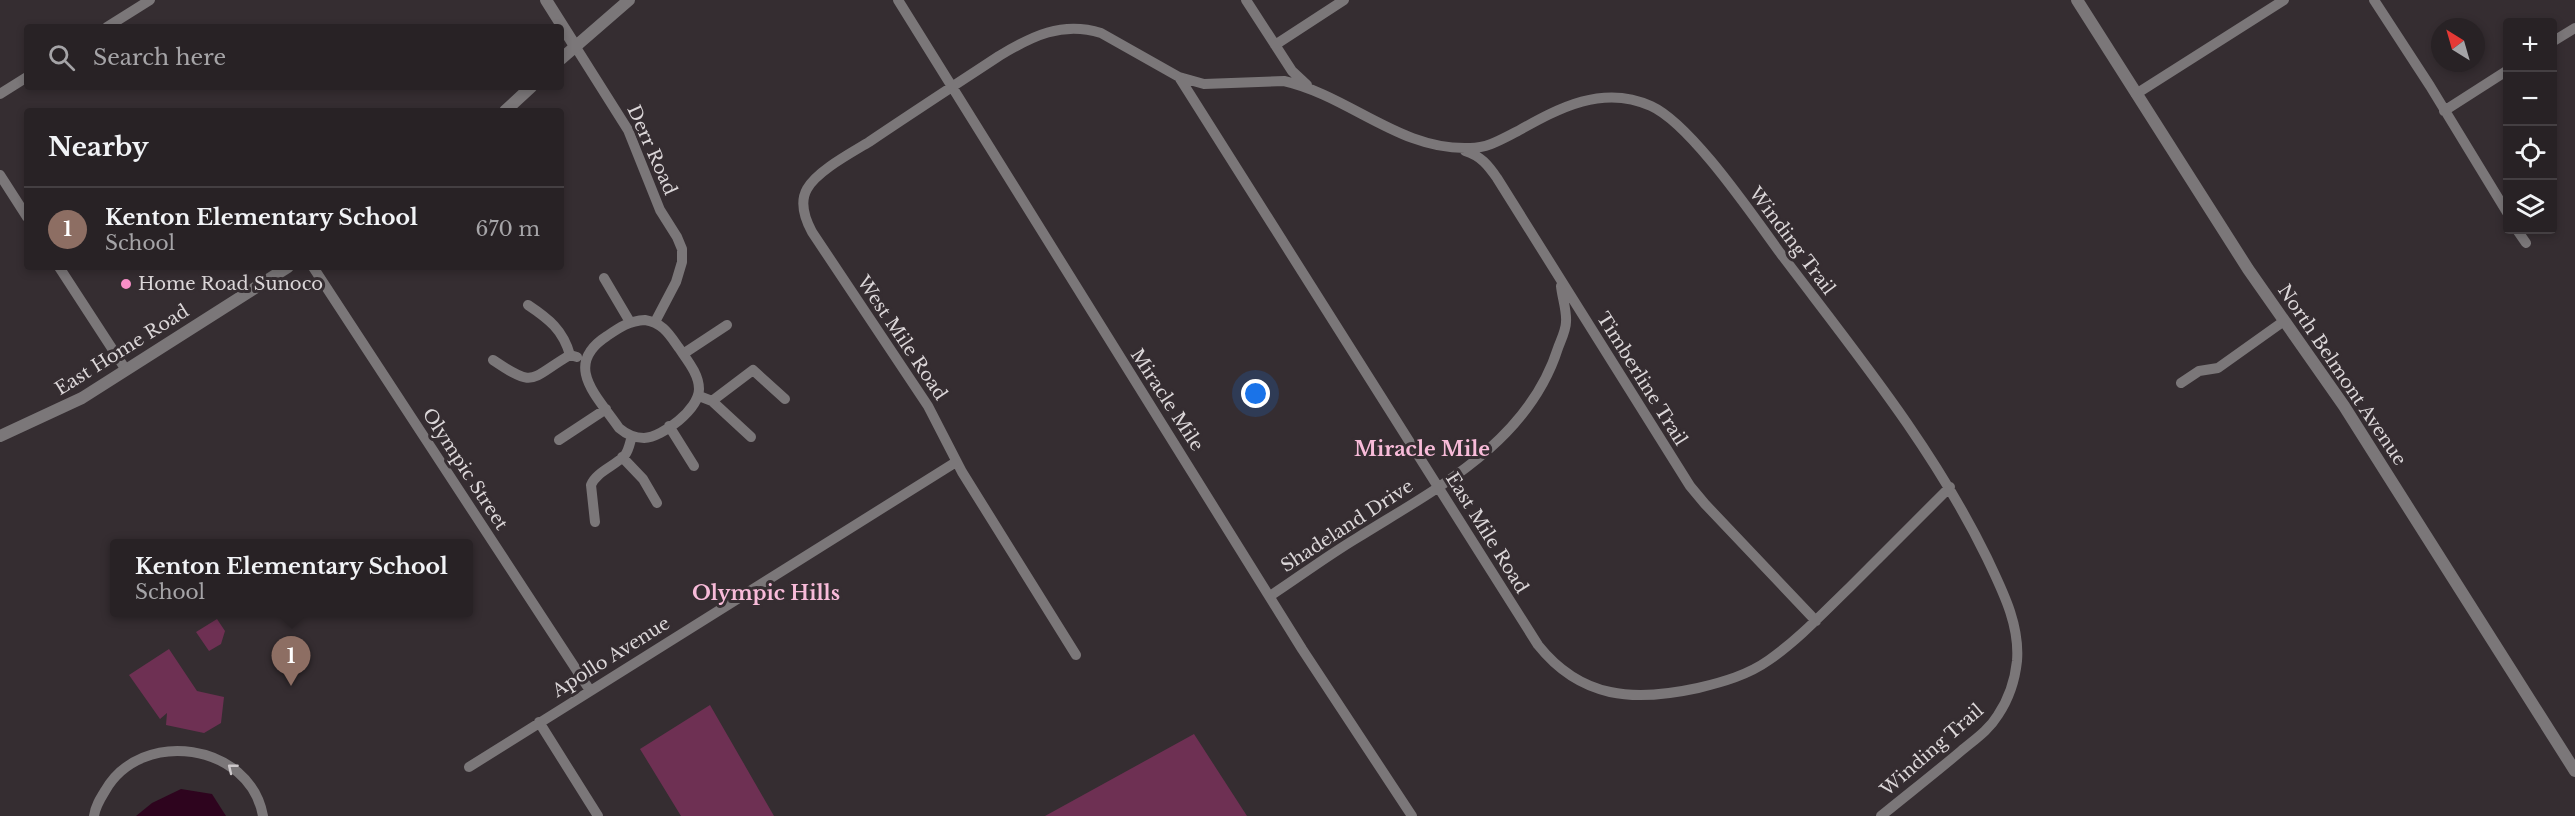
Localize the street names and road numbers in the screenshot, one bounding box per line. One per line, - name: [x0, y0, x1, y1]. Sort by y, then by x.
- street label: Derr Road: [622, 102, 682, 198]
- street label: Winding Trail: [1744, 182, 1840, 299]
- street label: West Mile Road: [852, 271, 952, 404]
- street label: North Belmont Avenue: [2273, 280, 2411, 470]
- street label: East Home Road: [51, 300, 193, 400]
- street label: Timberline Trail: [1592, 308, 1692, 450]
- street label: Miracle Mile: [1126, 345, 1208, 455]
- street label: Olympic Street: [417, 404, 513, 534]
- street label: East Mile Road: [1441, 469, 1533, 597]
- street label: Shadeland Drive: [1277, 475, 1417, 577]
- street label: Apollo Avenue: [547, 612, 674, 702]
- street label: Winding Trail: [1875, 699, 1988, 801]

